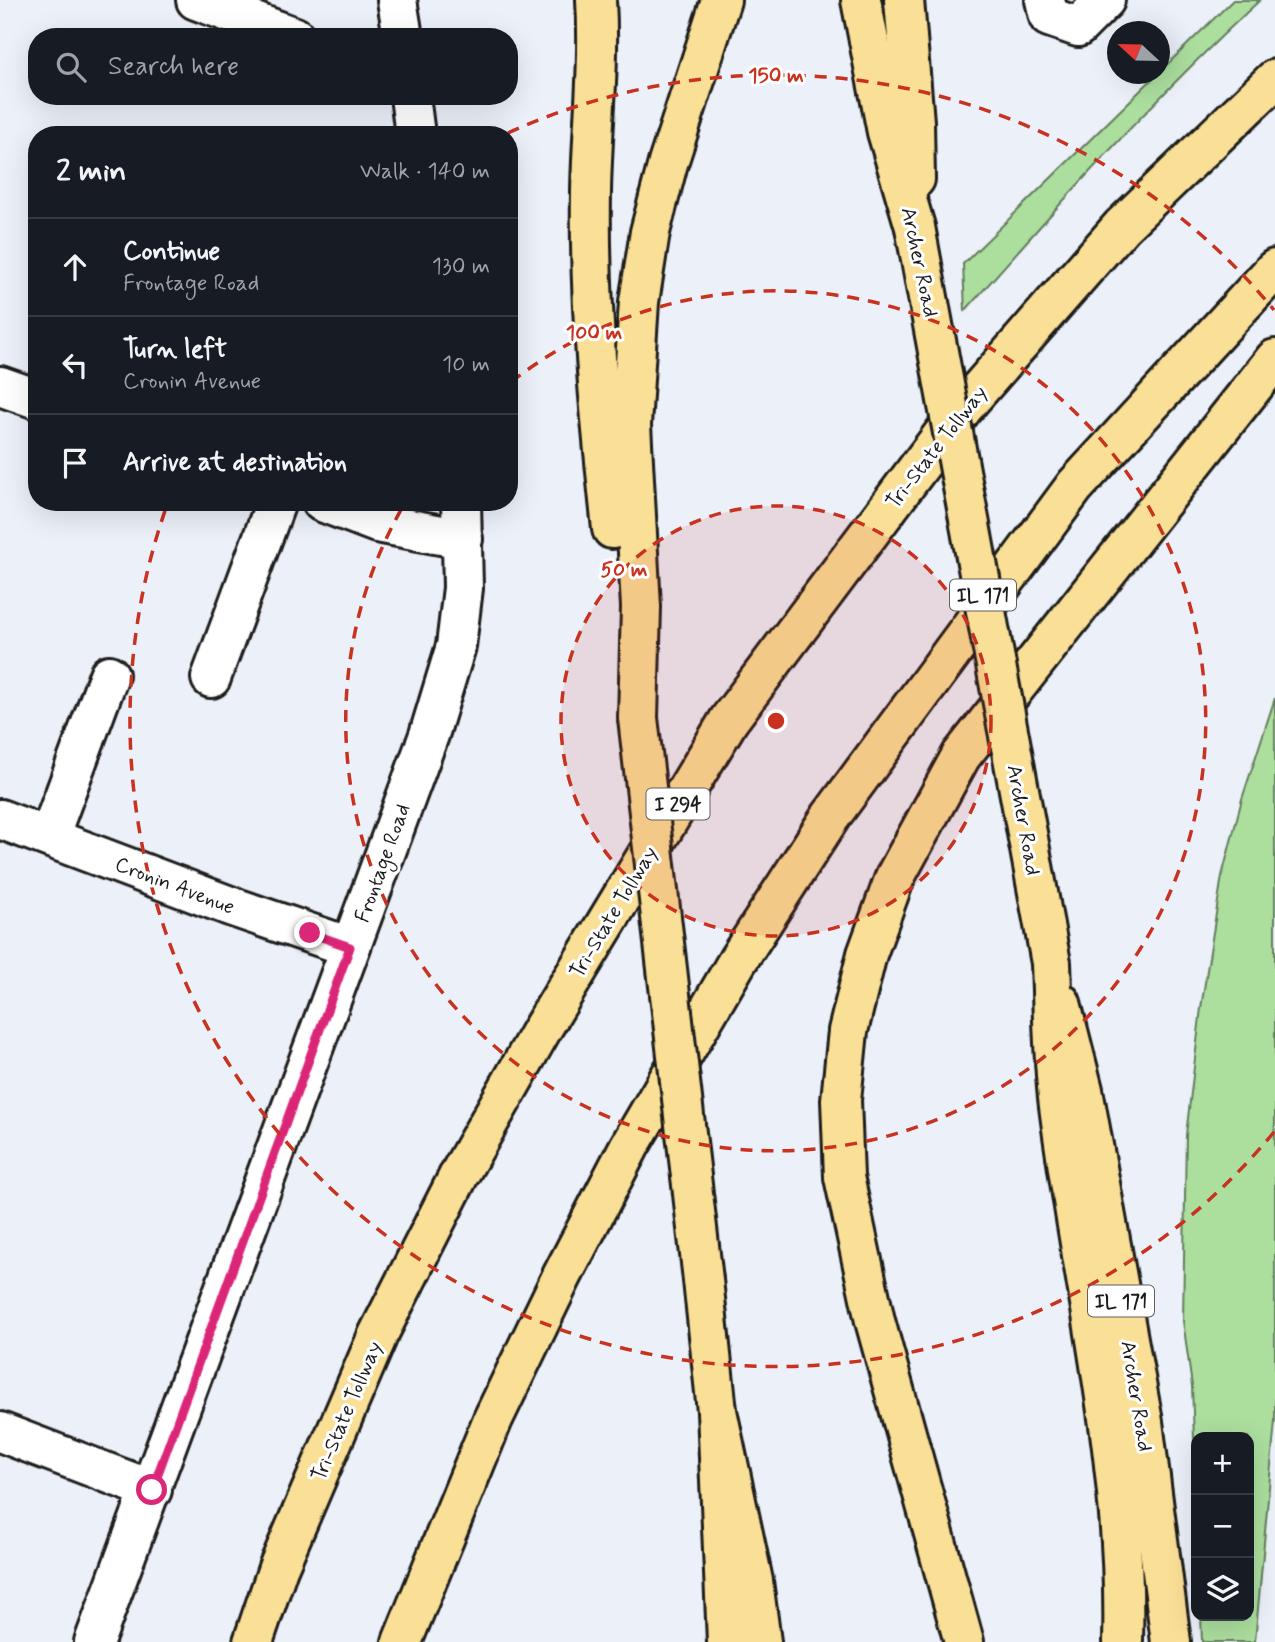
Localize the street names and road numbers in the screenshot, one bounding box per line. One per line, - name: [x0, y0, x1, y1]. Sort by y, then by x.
- street label: Archer Road: [894, 205, 944, 320]
- street label: Tri-State Tollway: [880, 380, 994, 515]
- road number: IL 171: [950, 580, 1016, 610]
- street label: Archer Road: [1000, 763, 1047, 878]
- road number: I 294: [646, 789, 710, 820]
- street label: Frontage Road: [349, 800, 418, 927]
- street label: Tri-State Tollway: [563, 841, 664, 984]
- street label: Cronin Avenue: [111, 850, 238, 922]
- road number: IL 171: [1088, 1286, 1154, 1316]
- street label: Tri-State Tollway: [305, 1337, 389, 1486]
- street label: Archer Road: [1113, 1339, 1159, 1454]

